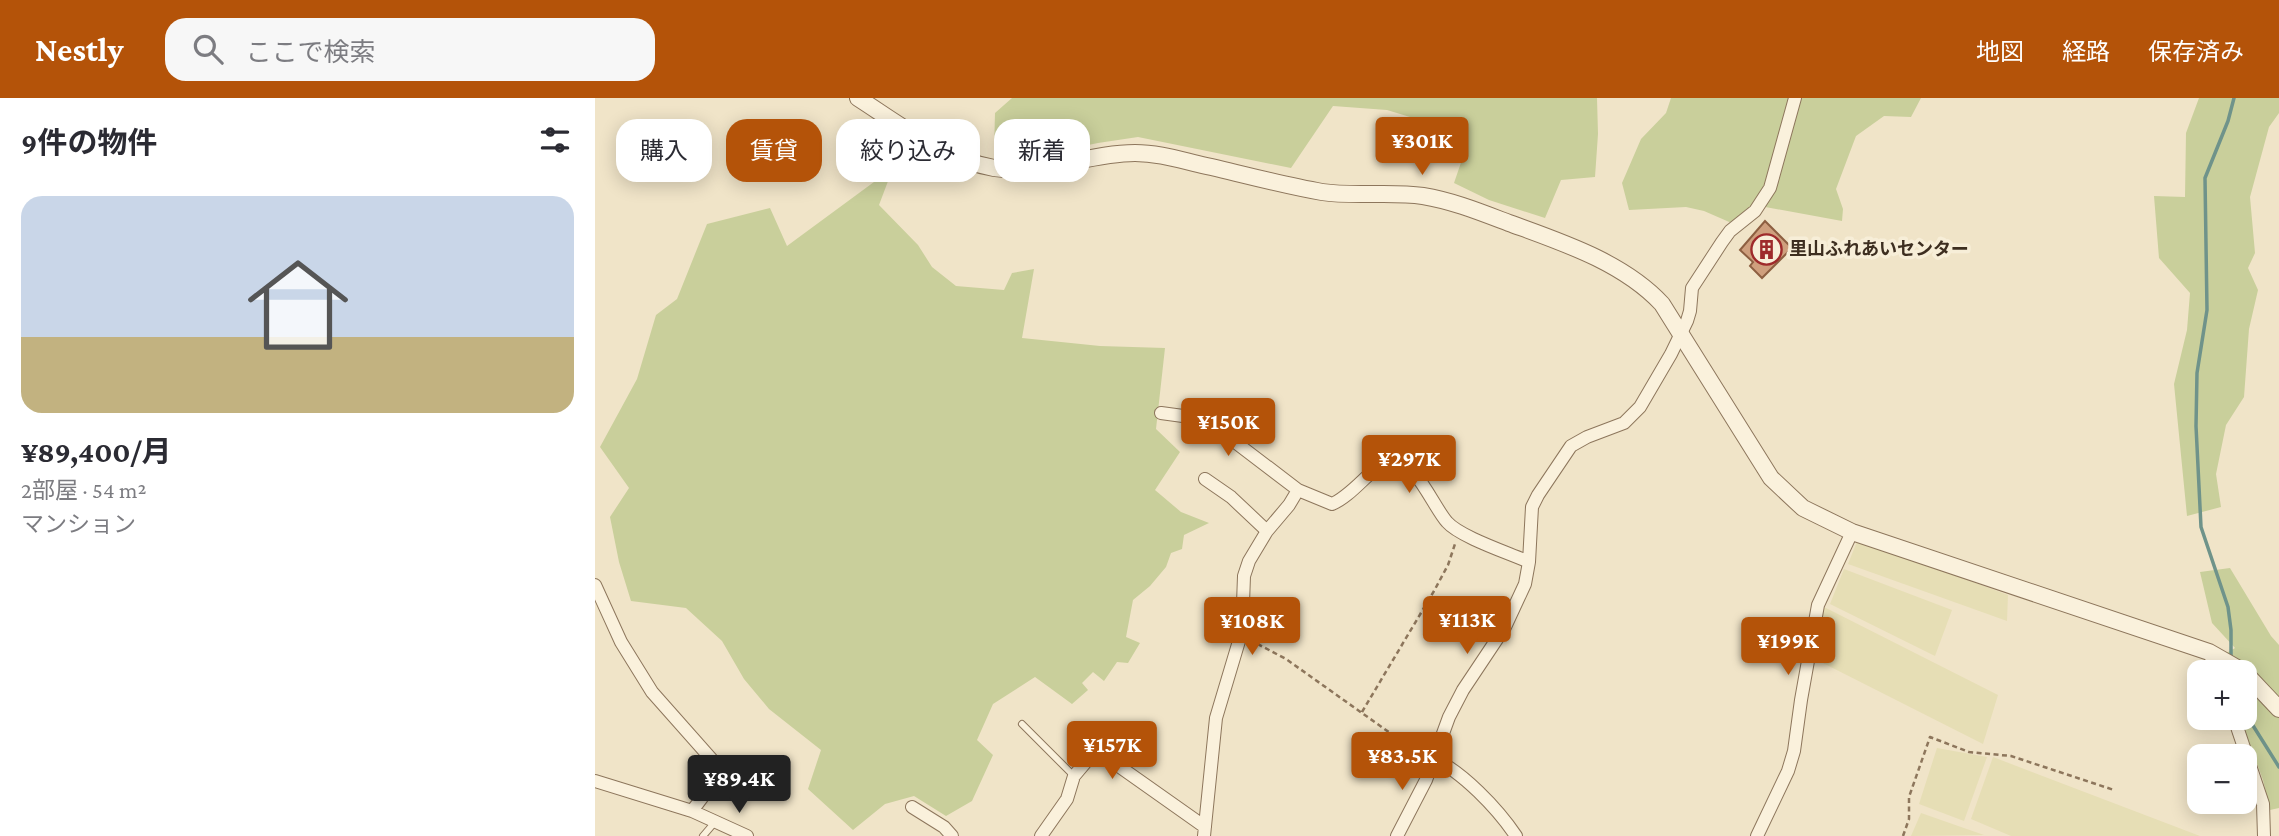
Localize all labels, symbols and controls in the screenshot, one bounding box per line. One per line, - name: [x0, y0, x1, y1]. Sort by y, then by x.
- search box: [165, 18, 655, 81]
- icon: search: [189, 30, 227, 68]
- text: Nestly: [35, 31, 123, 68]
- text: ここで検索: [245, 38, 375, 67]
- text: 地図: [1976, 38, 2024, 65]
- text: 経路: [2062, 38, 2110, 65]
- text: 保存済み: [2148, 38, 2244, 65]
- pin: ¥301K: [1373, 118, 1471, 177]
- chip: 購入: [616, 119, 712, 182]
- chip: 賃貸: [726, 119, 822, 182]
- chip: 絞り込み: [836, 119, 980, 182]
- chip: 新着: [994, 119, 1090, 182]
- icon: filters: [536, 121, 574, 159]
- text: 9件の物件: [21, 126, 157, 159]
- text: ¥301K: [1392, 127, 1452, 153]
- building icon: 里山ふれあいセンター: [1749, 232, 1783, 266]
- place label: 里山ふれあいセンター: [1789, 239, 1969, 259]
- icon: home: [235, 242, 361, 368]
- pin: ¥150K: [1179, 398, 1277, 458]
- text: ¥150K: [1197, 408, 1259, 434]
- text: ¥89,400/月: [21, 435, 172, 468]
- pin: ¥297K: [1360, 436, 1458, 495]
- text: ¥297K: [1378, 445, 1440, 471]
- text: 2部屋 · 54 m²: [21, 477, 147, 503]
- text: マンション: [21, 511, 136, 537]
- pin: ¥113K: [1418, 596, 1516, 656]
- pin: ¥108K: [1203, 598, 1301, 657]
- text: ¥113K: [1439, 606, 1495, 632]
- text: ¥108K: [1220, 607, 1284, 633]
- pin: ¥199K: [1739, 618, 1837, 677]
- text: ¥199K: [1757, 627, 1819, 653]
- map controls: [2187, 660, 2257, 814]
- button: +: [2187, 660, 2257, 730]
- pin: ¥157K: [1063, 722, 1161, 781]
- text: ¥157K: [1083, 731, 1141, 757]
- pin: ¥83.5K: [1345, 732, 1459, 792]
- text: ¥83.5K: [1367, 742, 1437, 768]
- button: −: [2187, 744, 2257, 814]
- pin: ¥89.4K: [682, 756, 796, 815]
- text: ¥89.4K: [704, 765, 774, 791]

